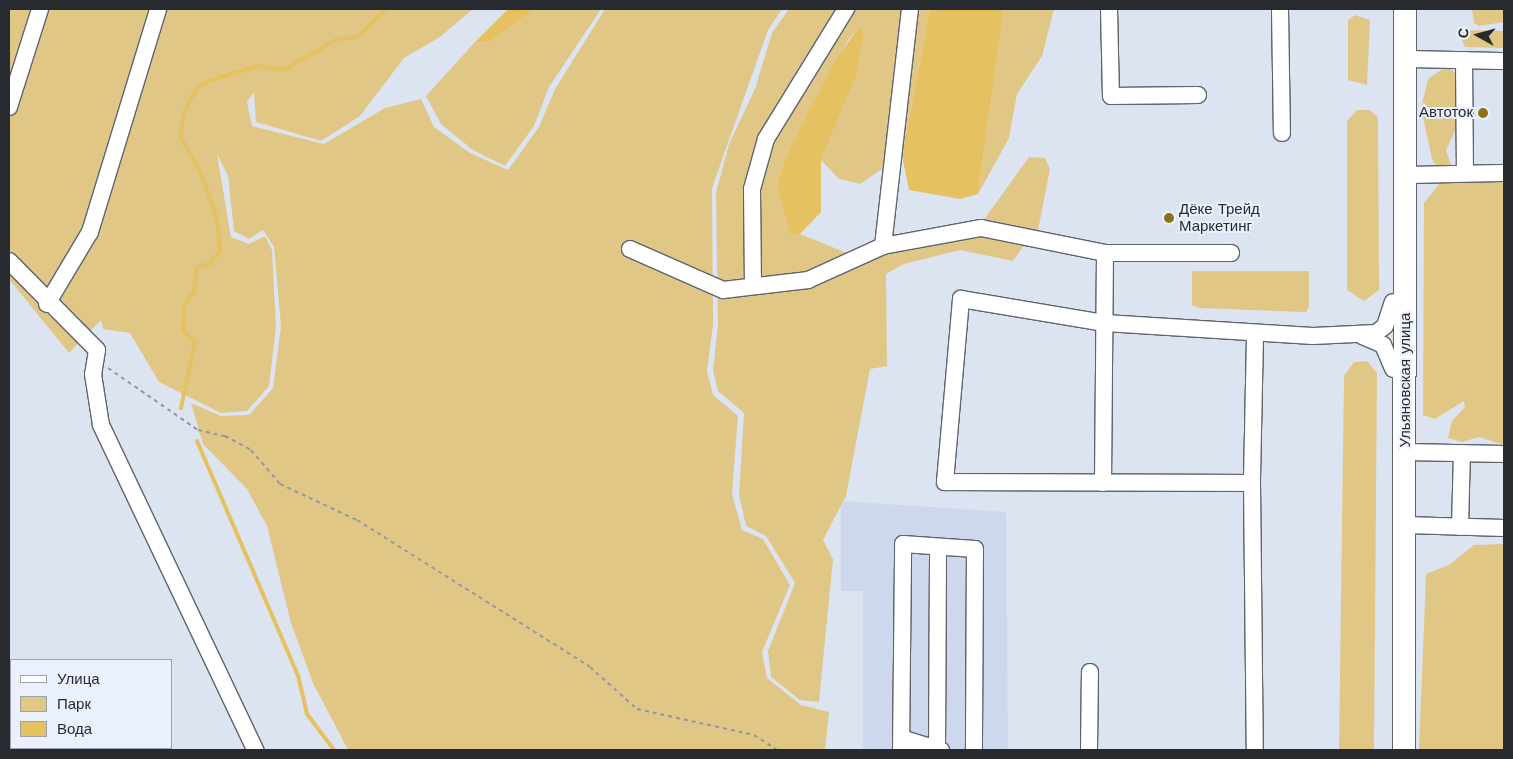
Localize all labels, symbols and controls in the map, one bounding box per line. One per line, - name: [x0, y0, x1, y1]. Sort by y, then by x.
- north arrow: [1453, 10, 1503, 60]
- text: С: [1455, 27, 1472, 39]
- place label: Автоток: [1419, 104, 1473, 122]
- marker: Автоток: [1477, 107, 1489, 119]
- place label: Дёке Трейд Маркетинг: [1179, 200, 1260, 235]
- marker: Дёке Трейд Маркетинг: [1163, 212, 1175, 224]
- street label: Ульяновская улица: [1397, 313, 1415, 447]
- legend: [10, 659, 172, 749]
- text: Улица: [57, 670, 100, 688]
- text: Парк: [57, 695, 91, 713]
- text: Вода: [57, 720, 92, 738]

